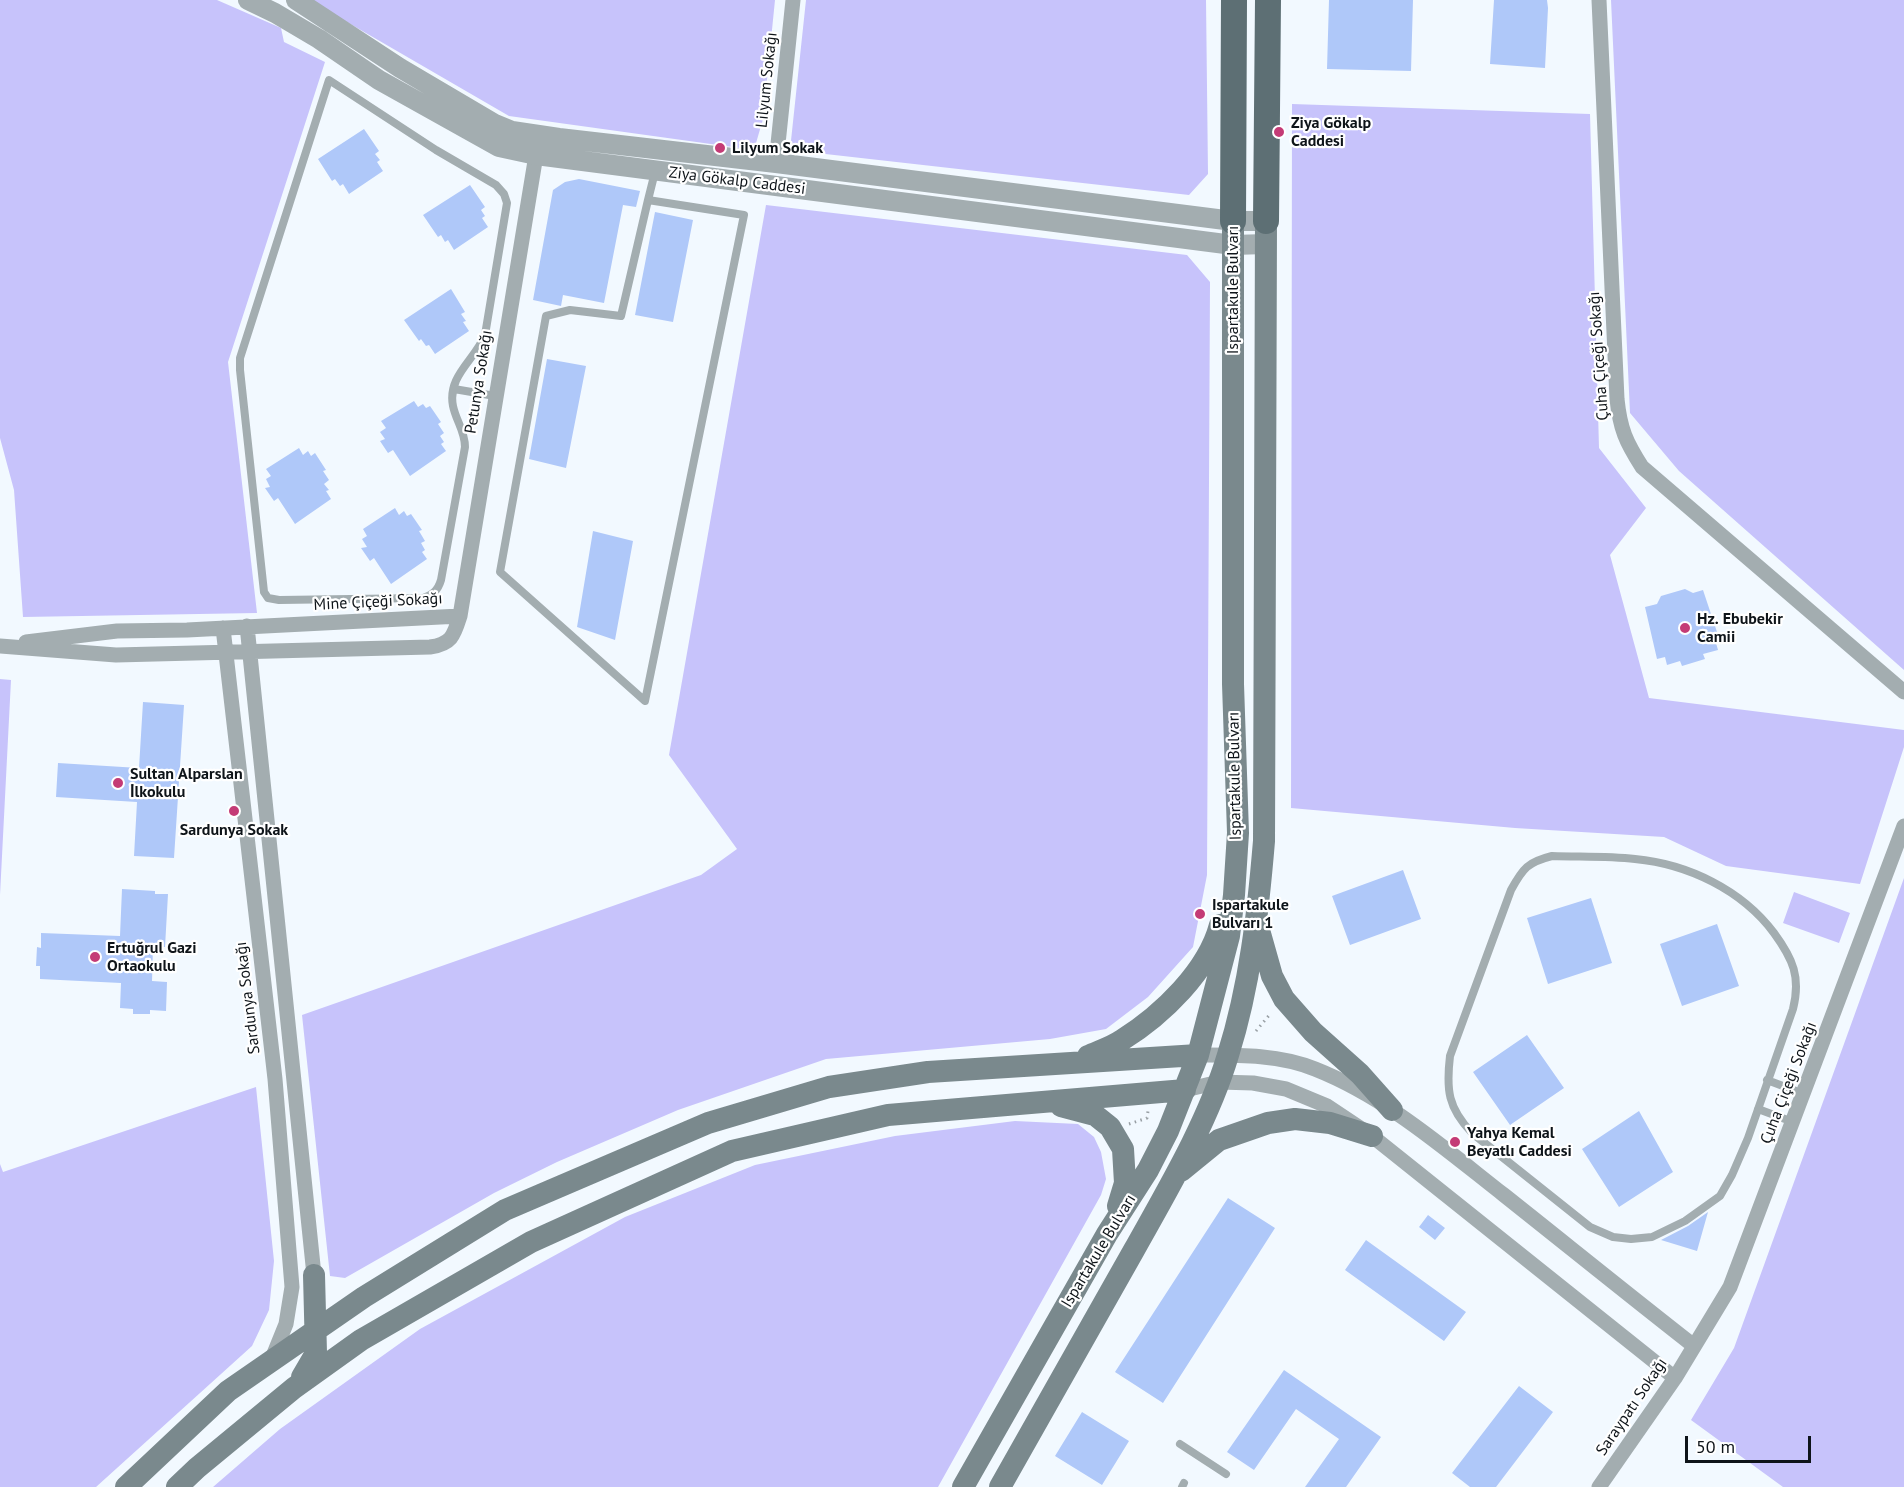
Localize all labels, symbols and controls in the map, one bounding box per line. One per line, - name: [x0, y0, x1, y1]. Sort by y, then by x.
- street label: Lilyum Sokağı: [752, 31, 782, 129]
- place label: Ziya Gökalp Caddesi: [1291, 113, 1371, 151]
- marker: Ziya Gökalp Caddesi: [1272, 125, 1286, 139]
- place label: Lilyum Sokak: [732, 138, 823, 158]
- marker: Lilyum Sokak: [713, 141, 727, 155]
- street label: Ziya Gökalp Caddesi: [668, 163, 806, 199]
- street label: Ispartakule Bulvarı: [1223, 226, 1243, 354]
- street label: Çuha Çiçeği Sokağı: [1585, 291, 1613, 421]
- street label: Petunya Sokağı: [461, 329, 497, 435]
- street label: Mine Çiçeği Sokağı: [313, 589, 443, 615]
- place label: Hz. Ebubekir Camii: [1697, 609, 1783, 647]
- marker: Hz. Ebubekir Camii: [1678, 621, 1692, 635]
- street label: Ispartakule Bulvarı: [1224, 712, 1246, 840]
- place label: Sultan Alparslan İlkokulu: [130, 764, 243, 802]
- marker: Sultan Alparslan İlkokulu: [111, 776, 125, 790]
- marker: Sardunya Sokak: [227, 804, 241, 818]
- place label: Sardunya Sokak: [180, 820, 288, 840]
- place label: Ispartakule Bulvarı 1: [1212, 895, 1289, 933]
- marker: Ispartakule Bulvarı 1: [1193, 907, 1207, 921]
- place label: Ertuğrul Gazi Ortaokulu: [107, 938, 197, 976]
- street label: Sardunya Sokağı: [232, 941, 264, 1055]
- marker: Ertuğrul Gazi Ortaokulu: [88, 950, 102, 964]
- street label: Çuha Çiçeği Sokağı: [1757, 1019, 1821, 1147]
- place label: Yahya Kemal Beyatlı Caddesi: [1467, 1123, 1572, 1161]
- marker: Yahya Kemal Beyatlı Caddesi: [1448, 1135, 1462, 1149]
- street label: Ispartakule Bulvarı: [1058, 1191, 1140, 1311]
- street label: Saraypatı Sokağı: [1592, 1355, 1672, 1459]
- scale bar: [1688, 1424, 1814, 1462]
- text: 50 m: [1696, 1435, 1735, 1458]

